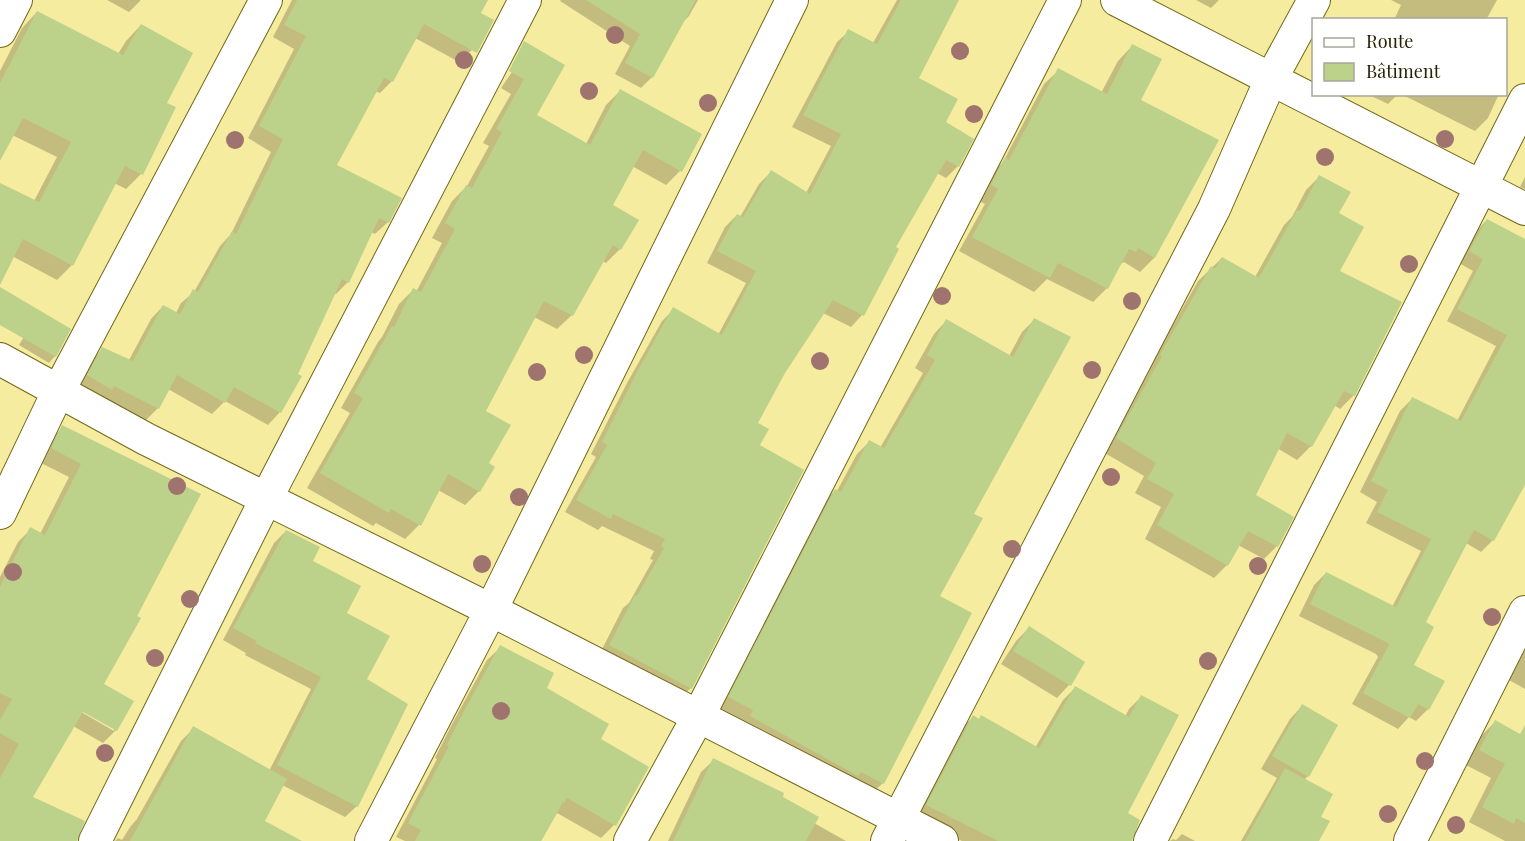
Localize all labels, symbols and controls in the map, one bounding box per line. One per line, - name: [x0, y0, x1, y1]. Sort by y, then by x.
- legend: [1312, 18, 1507, 96]
- text: Route: [1366, 29, 1413, 53]
- text: Bâtiment: [1366, 59, 1441, 83]

